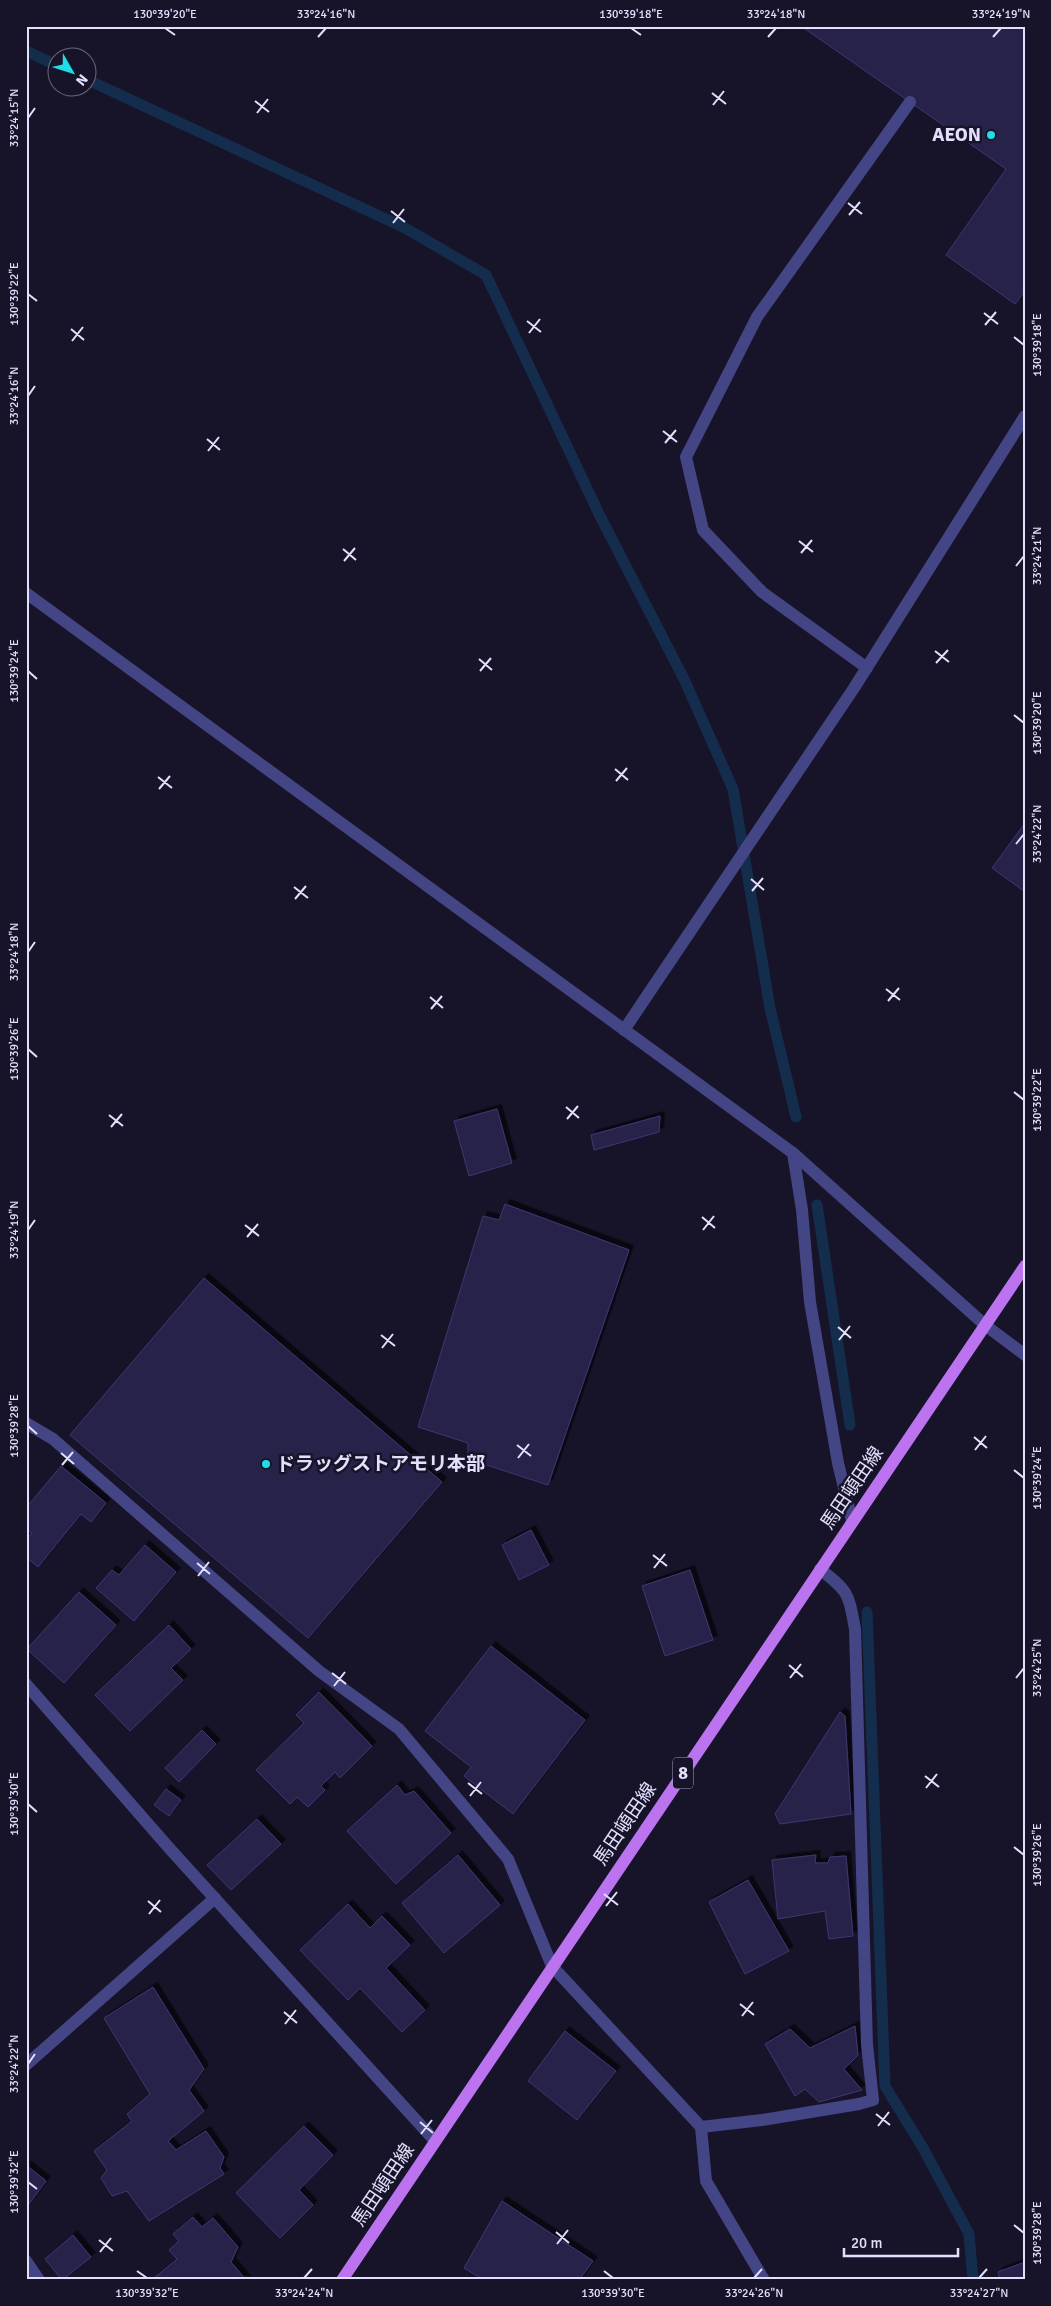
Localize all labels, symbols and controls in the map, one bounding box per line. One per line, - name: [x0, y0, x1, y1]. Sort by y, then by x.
- text: 130°39'20"E: [133, 7, 197, 22]
- text: 33°24'16"N: [297, 7, 355, 22]
- text: 130°39'18"E: [599, 7, 663, 22]
- text: 33°24'18"N: [747, 7, 805, 22]
- text: 33°24'19"N: [972, 7, 1030, 22]
- north arrow: [48, 48, 98, 98]
- text: N: [72, 71, 91, 89]
- text: 33°24'15"N: [7, 89, 22, 147]
- place label: AEON: [932, 123, 981, 147]
- marker: AEON: [985, 129, 997, 141]
- text: 130°39'22"E: [7, 262, 22, 326]
- text: 130°39'18"E: [1030, 313, 1045, 377]
- text: 33°24'16"N: [7, 367, 22, 425]
- text: 33°24'21"N: [1030, 527, 1045, 585]
- text: 130°39'24"E: [7, 639, 22, 703]
- text: 130°39'20"E: [1030, 691, 1045, 755]
- text: 33°24'22"N: [1030, 805, 1045, 863]
- text: 33°24'18"N: [7, 923, 22, 981]
- text: 130°39'26"E: [7, 1017, 22, 1081]
- text: 130°39'22"E: [1030, 1068, 1045, 1132]
- text: 33°24'19"N: [7, 1201, 22, 1259]
- text: 130°39'28"E: [7, 1394, 22, 1458]
- street label: 馬田頓田線: [815, 1442, 889, 1534]
- text: 130°39'24"E: [1030, 1446, 1045, 1510]
- place label: ドラッグストアモリ本部: [276, 1452, 485, 1476]
- marker: ドラッグストアモリ本部: [260, 1458, 272, 1470]
- text: 33°24'25"N: [1030, 1639, 1045, 1697]
- road number: 8: [673, 1758, 693, 1789]
- text: 130°39'30"E: [7, 1772, 22, 1836]
- street label: 馬田頓田線: [588, 1778, 662, 1870]
- text: 130°39'26"E: [1030, 1823, 1045, 1887]
- text: 33°24'22"N: [7, 2035, 22, 2093]
- street label: 馬田頓田線: [346, 2139, 420, 2231]
- text: 130°39'32"E: [7, 2150, 22, 2214]
- text: 130°39'28"E: [1030, 2201, 1045, 2265]
- scale bar: [844, 2226, 957, 2258]
- text: 20 m: [851, 2234, 882, 2252]
- text: 130°39'32"E: [115, 2286, 179, 2301]
- text: 33°24'24"N: [275, 2286, 333, 2301]
- text: 130°39'30"E: [581, 2286, 645, 2301]
- text: 33°24'26"N: [725, 2286, 783, 2301]
- text: 33°24'27"N: [950, 2286, 1008, 2301]

